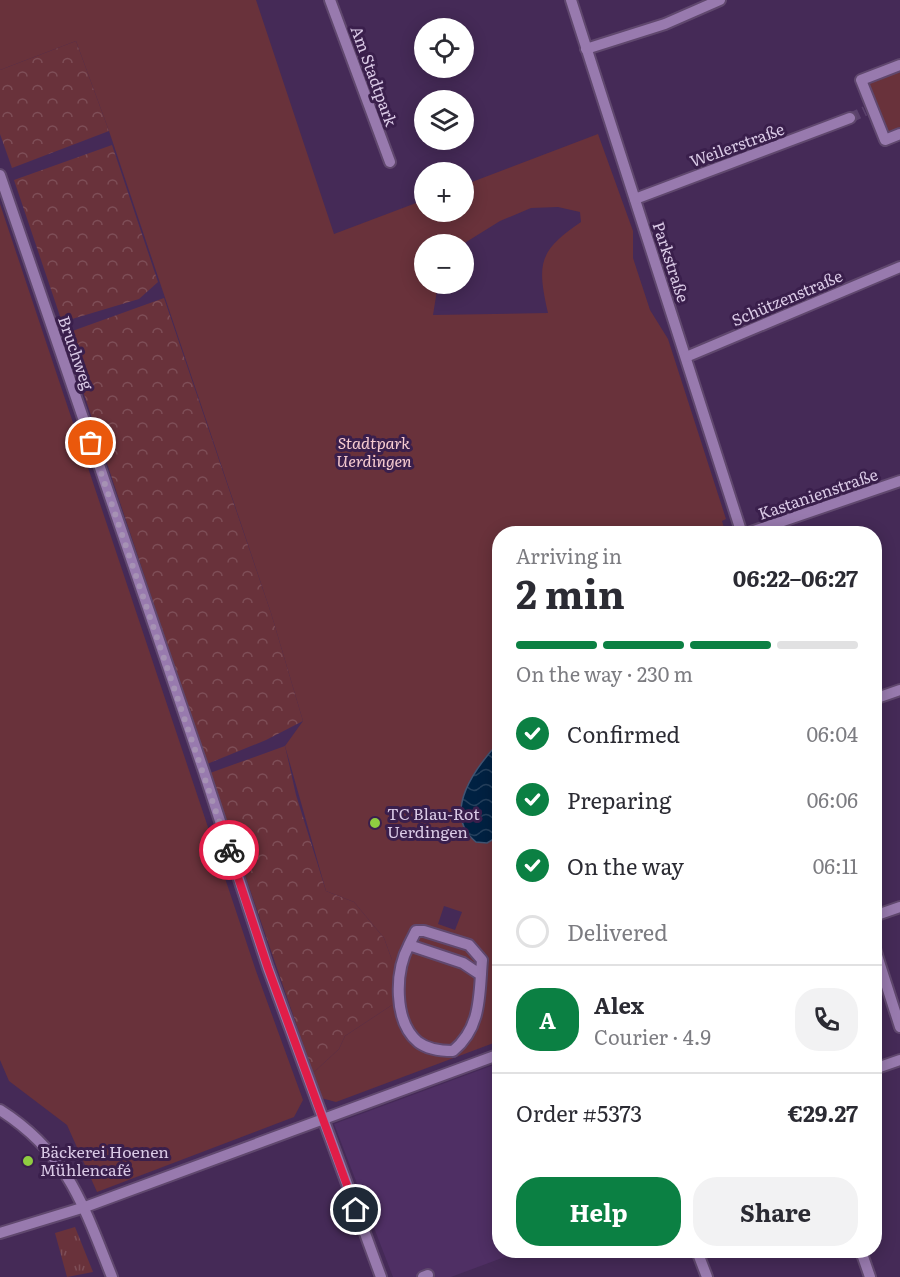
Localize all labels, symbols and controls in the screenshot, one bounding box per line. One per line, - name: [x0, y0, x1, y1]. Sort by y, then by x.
- map controls: [414, 18, 474, 294]
- button: locate: [414, 18, 474, 78]
- street label: Am Stadtpark: [346, 22, 404, 130]
- button: layers: [414, 90, 474, 150]
- street label: Weilerstraße: [686, 116, 787, 172]
- button: +: [414, 162, 474, 222]
- street label: Parkstraße: [648, 218, 696, 305]
- button: −: [414, 234, 474, 294]
- street label: Schützenstraße: [727, 263, 846, 331]
- street label: Bruchweg: [53, 312, 101, 393]
- pin: [65, 417, 116, 468]
- icon: bag: [74, 426, 107, 459]
- park label: Stadtpark Uerdingen: [336, 430, 412, 472]
- street label: Kastanienstraße: [755, 461, 881, 525]
- text: Arriving in: [516, 540, 622, 570]
- text: 06:22–06:27: [733, 561, 858, 594]
- text: 2 min: [516, 563, 625, 621]
- text: On the way · 230 m: [516, 658, 693, 688]
- icon: check: [516, 717, 549, 750]
- text: Confirmed: [567, 717, 680, 750]
- text: 06:04: [806, 718, 858, 748]
- icon: check: [516, 783, 549, 816]
- text: Preparing: [567, 783, 671, 816]
- text: 06:06: [807, 784, 858, 814]
- place label: TC Blau-Rot Uerdingen: [387, 801, 480, 843]
- marker: TC Blau-Rot Uerdingen: [368, 816, 382, 830]
- courier: [199, 820, 259, 880]
- icon: bike: [213, 834, 246, 867]
- icon: check: [516, 849, 549, 882]
- text: On the way: [567, 849, 684, 882]
- text: 06:11: [813, 850, 858, 880]
- text: Delivered: [567, 915, 668, 948]
- text: Alex: [594, 988, 644, 1021]
- button: phone: [795, 988, 858, 1051]
- text: A: [539, 1003, 556, 1036]
- text: Courier · 4.9: [594, 1021, 711, 1051]
- text: Order #5373: [516, 1096, 642, 1129]
- text: €29.27: [788, 1096, 858, 1129]
- place label: Bäckerei Hoenen Mühlencafé: [40, 1139, 169, 1181]
- marker: Bäckerei Hoenen Mühlencafé: [21, 1154, 35, 1168]
- button: Help: [516, 1177, 681, 1246]
- button: Share: [693, 1177, 858, 1246]
- pin: [330, 1184, 381, 1235]
- icon: home: [339, 1193, 372, 1226]

